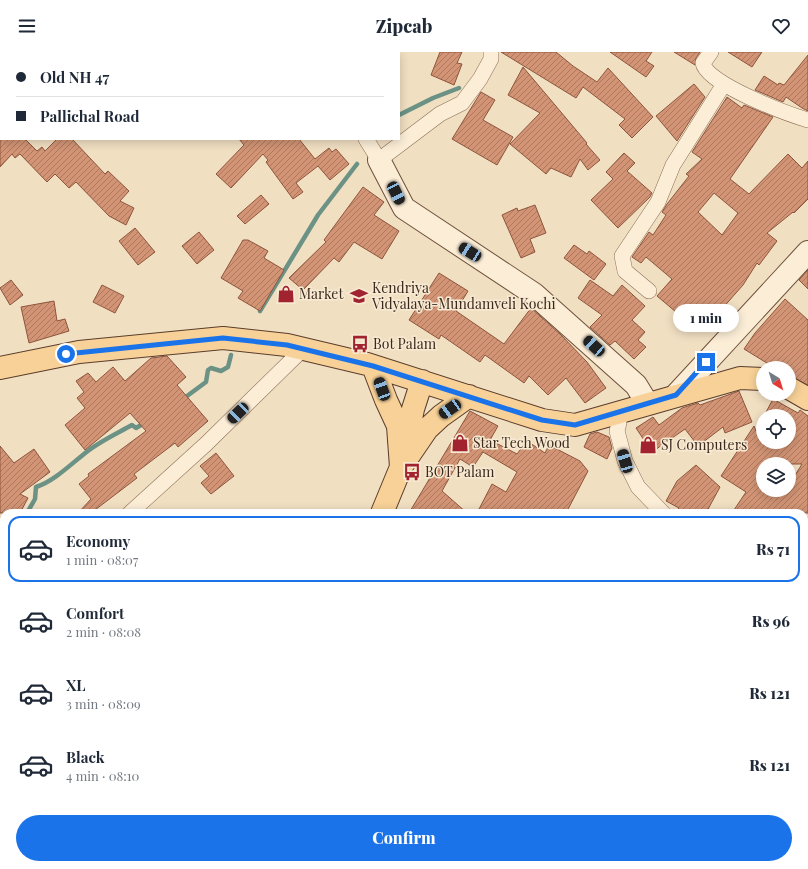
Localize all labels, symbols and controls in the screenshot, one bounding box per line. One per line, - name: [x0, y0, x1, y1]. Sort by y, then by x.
- text: Zipcab: [376, 14, 432, 38]
- icon: menu: [16, 15, 38, 37]
- icon: heart: [770, 15, 792, 37]
- text: Old NH 47: [40, 67, 109, 87]
- text: Pallichal Road: [40, 106, 139, 126]
- car: [385, 180, 407, 206]
- car: [457, 241, 483, 263]
- place label: Kendriya Vidyalaya-Mundamveli Kochi: [371, 278, 556, 313]
- shop icon: Market: [276, 284, 296, 304]
- place label: Market: [299, 284, 344, 303]
- school or university icon: Kendriya Vidyalaya-Mundamveli Kochi: [349, 286, 369, 306]
- callout: 1 min: [673, 304, 739, 332]
- text: 1 min: [690, 309, 722, 326]
- bus stop icon: Bot Palam: [350, 334, 370, 354]
- place label: Bot Palam: [373, 334, 437, 353]
- car: [581, 334, 607, 358]
- route start: [57, 345, 75, 363]
- route end: [697, 353, 715, 371]
- north arrow: [756, 361, 796, 401]
- map controls: [756, 361, 796, 497]
- car: [372, 376, 392, 402]
- car: [437, 397, 463, 421]
- car: [225, 400, 251, 426]
- button: locate: [756, 409, 796, 449]
- shop icon: Star Tech Wood: [450, 433, 470, 453]
- place label: Star Tech Wood: [473, 433, 570, 452]
- shop icon: SJ Computers: [638, 435, 658, 455]
- place label: SJ Computers: [661, 435, 747, 454]
- car: [616, 448, 634, 474]
- button: layers: [756, 457, 796, 497]
- bus stop icon: BOT Palam: [402, 462, 422, 482]
- place label: BOT Palam: [425, 462, 495, 481]
- icon: car: [18, 531, 54, 567]
- text: Economy: [66, 531, 130, 551]
- text: Rs 71: [756, 539, 790, 559]
- text: 1 min · 08:07: [66, 551, 138, 568]
- icon: car: [18, 603, 54, 639]
- text: Comfort: [66, 603, 124, 623]
- text: Rs 96: [752, 611, 790, 631]
- text: 2 min · 08:08: [66, 623, 141, 640]
- icon: car: [18, 675, 54, 711]
- text: XL: [66, 675, 86, 695]
- text: Rs 121: [749, 683, 790, 703]
- text: 3 min · 08:09: [66, 695, 141, 712]
- icon: car: [18, 747, 54, 783]
- text: Black: [66, 747, 105, 767]
- text: Rs 121: [749, 755, 790, 775]
- text: 4 min · 08:10: [66, 767, 139, 784]
- button: Confirm: [16, 815, 792, 861]

